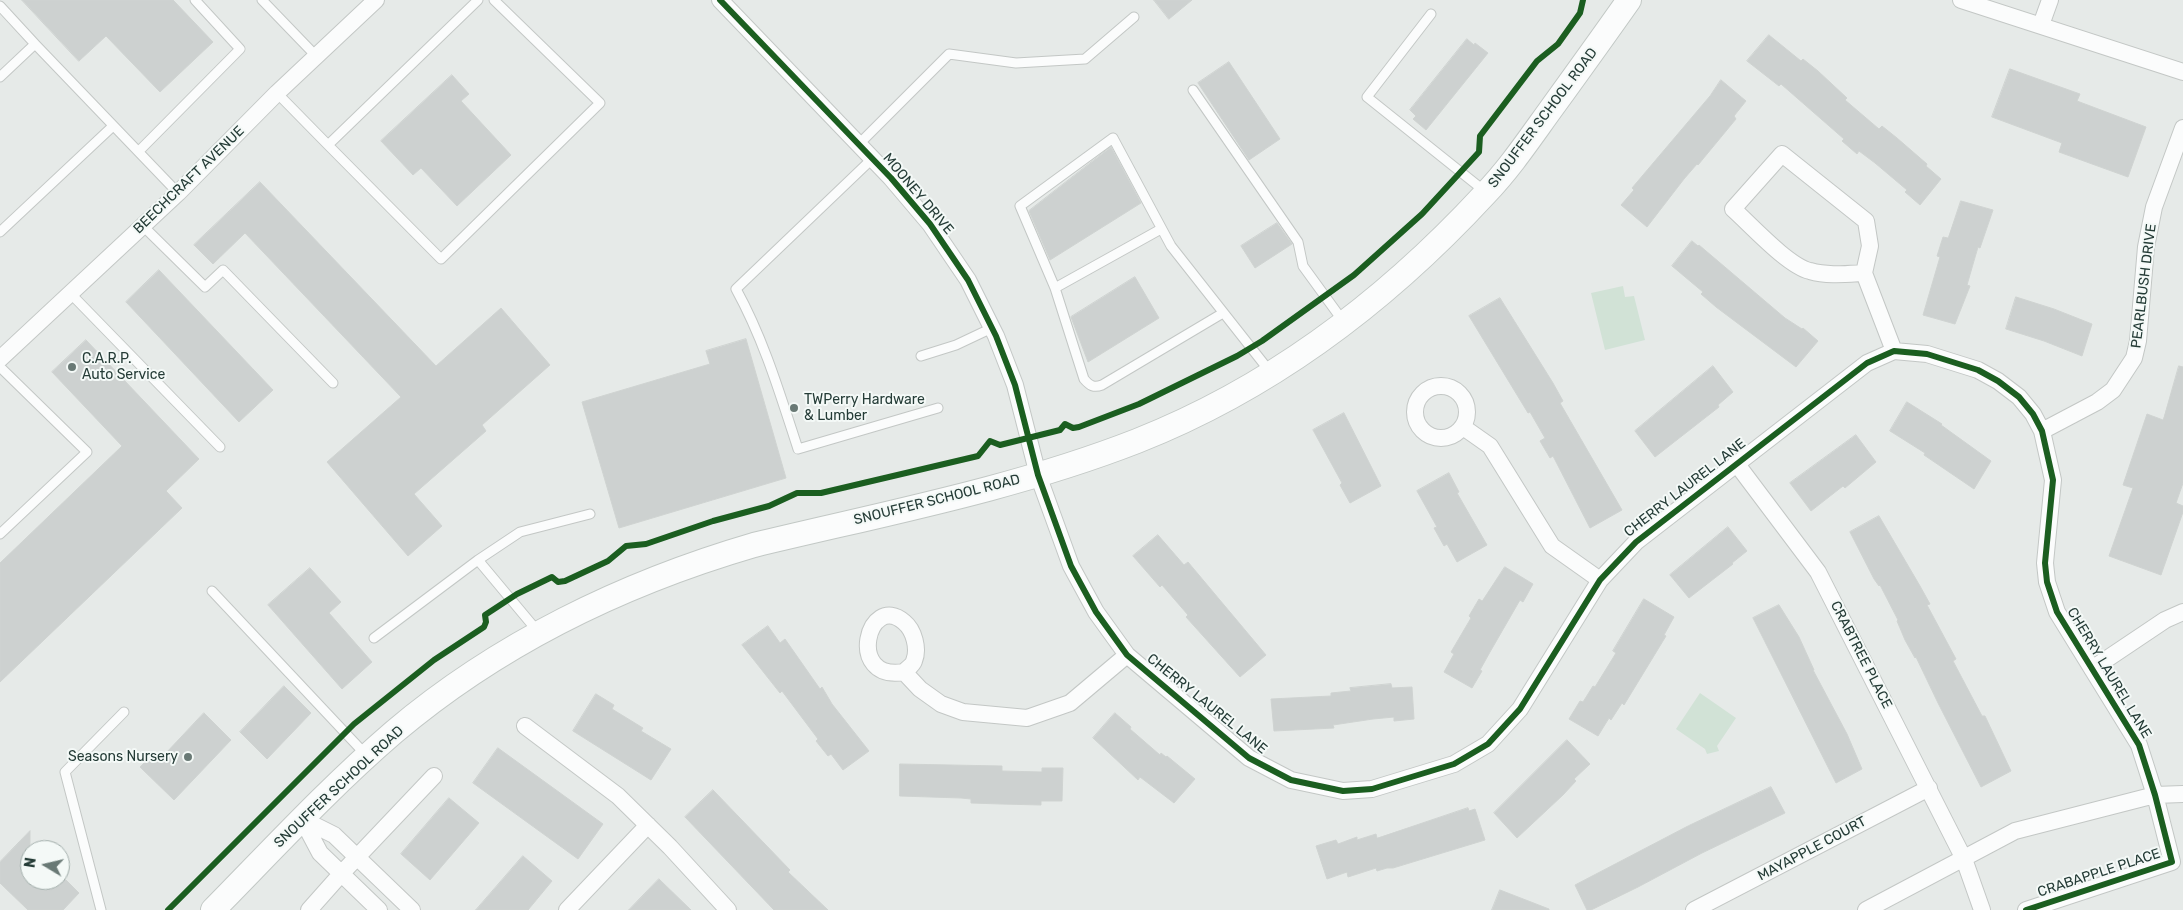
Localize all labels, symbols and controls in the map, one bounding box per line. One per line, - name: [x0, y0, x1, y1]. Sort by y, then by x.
- street label: SNOUFFER SCHOOL ROAD: [1485, 45, 1601, 191]
- street label: BEECHCRAFT AVENUE: [130, 123, 248, 237]
- street label: MOONEY DRIVE: [879, 150, 957, 238]
- street label: PEARLBUSH DRIVE: [2128, 223, 2160, 349]
- place label: C.A.R.P. Auto Service: [82, 351, 165, 384]
- marker: C.A.R.P. Auto Service: [66, 361, 78, 373]
- place label: TWPerry Hardware & Lumber: [804, 392, 925, 424]
- marker: TWPerry Hardware & Lumber: [788, 402, 800, 414]
- street label: CHERRY LAUREL LANE: [1621, 435, 1749, 541]
- street label: SNOUFFER SCHOOL ROAD: [852, 471, 1022, 529]
- street label: CRABTREE PLACE: [1827, 598, 1895, 712]
- street label: CHERRY LAUREL LANE: [2063, 605, 2155, 741]
- street label: CHERRY LAUREL LANE: [1144, 650, 1270, 758]
- street label: SNOUFFER SCHOOL ROAD: [271, 723, 407, 851]
- place label: Seasons Nursery: [68, 749, 178, 765]
- marker: Seasons Nursery: [182, 751, 194, 763]
- street label: MAYAPPLE COURT: [1755, 813, 1869, 885]
- north arrow: [20, 840, 70, 890]
- street label: CRABAPPLE PLACE: [2035, 845, 2163, 901]
- text: N: [21, 856, 40, 869]

